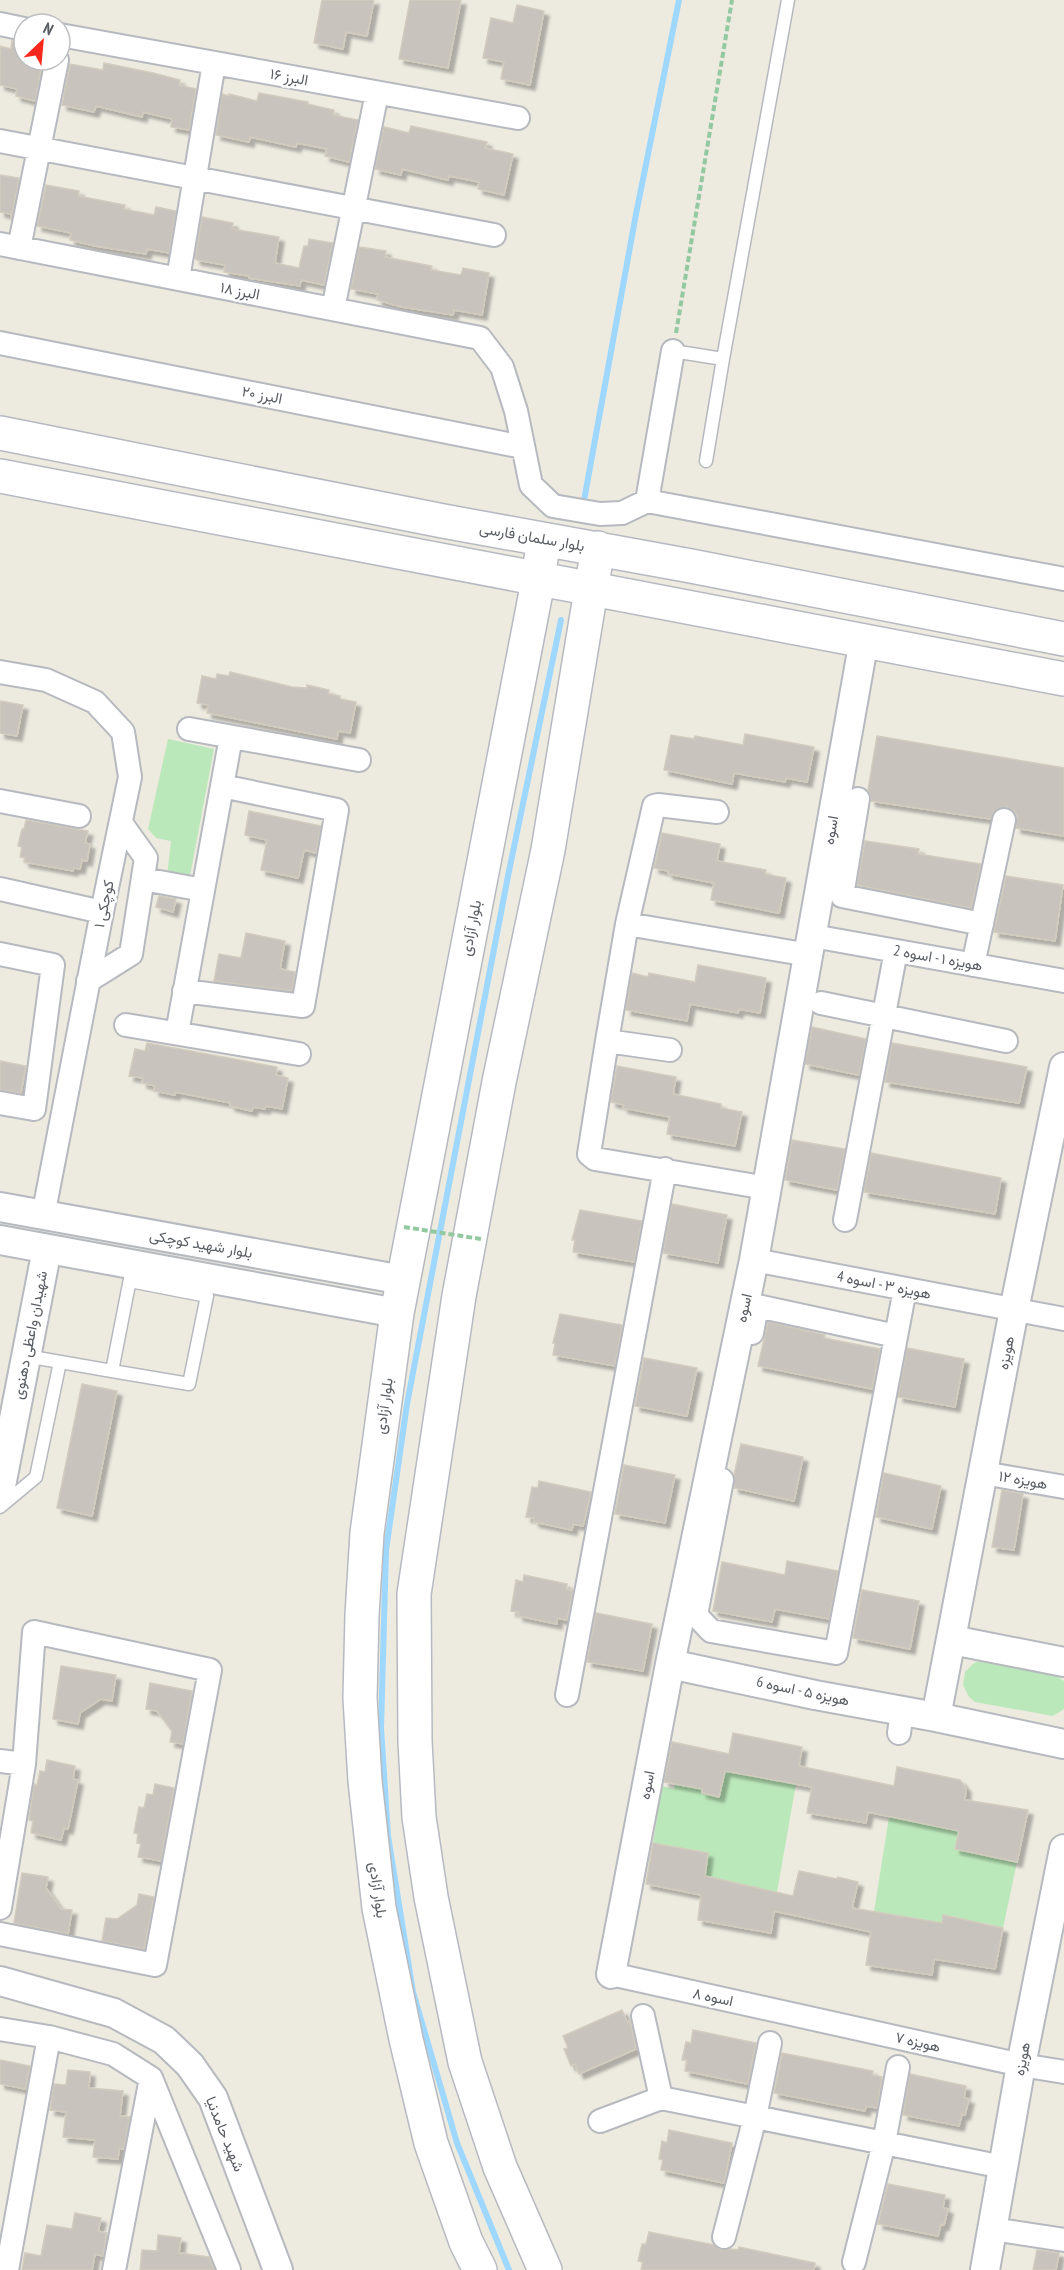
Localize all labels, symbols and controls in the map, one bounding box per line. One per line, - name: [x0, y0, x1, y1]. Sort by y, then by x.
- north arrow: [12, 12, 72, 72]
- text: N: [40, 18, 57, 39]
- street label: البرز ۱۶: [268, 64, 310, 89]
- street label: البرز ۱۸: [219, 277, 262, 304]
- street label: البرز ۲۰: [240, 381, 284, 408]
- street label: بلوار سلمان فارسی: [478, 518, 586, 556]
- street label: اسوه: [819, 814, 842, 846]
- street label: کوچکی ۱: [89, 878, 119, 930]
- street label: بلوار آزادی: [456, 898, 486, 958]
- street label: هویزه ۱ - اسوه 2: [892, 940, 984, 975]
- street label: بلوار شهید کوچکی: [148, 1225, 254, 1263]
- street label: هویزه ۳ - اسوه 4: [835, 1266, 933, 1303]
- street label: شهیدان واعظی دهنوی: [8, 1269, 52, 1401]
- street label: اسوه: [731, 1292, 756, 1324]
- street label: هویزه: [993, 1334, 1018, 1371]
- street label: بلوار آزادی: [370, 1377, 398, 1435]
- street label: هویزه ۱۲: [997, 1466, 1049, 1493]
- street label: هویزه ۵ - اسوه 6: [755, 1671, 851, 1710]
- street label: اسوه: [634, 1769, 659, 1801]
- street label: بلوار آزادی: [364, 1861, 392, 1919]
- street label: اسوه ۸: [691, 1983, 735, 2010]
- street label: هویزه ۷: [894, 2027, 943, 2056]
- street label: هویزه: [1009, 2040, 1034, 2077]
- street label: شهید حامدنیا: [202, 2093, 249, 2174]

